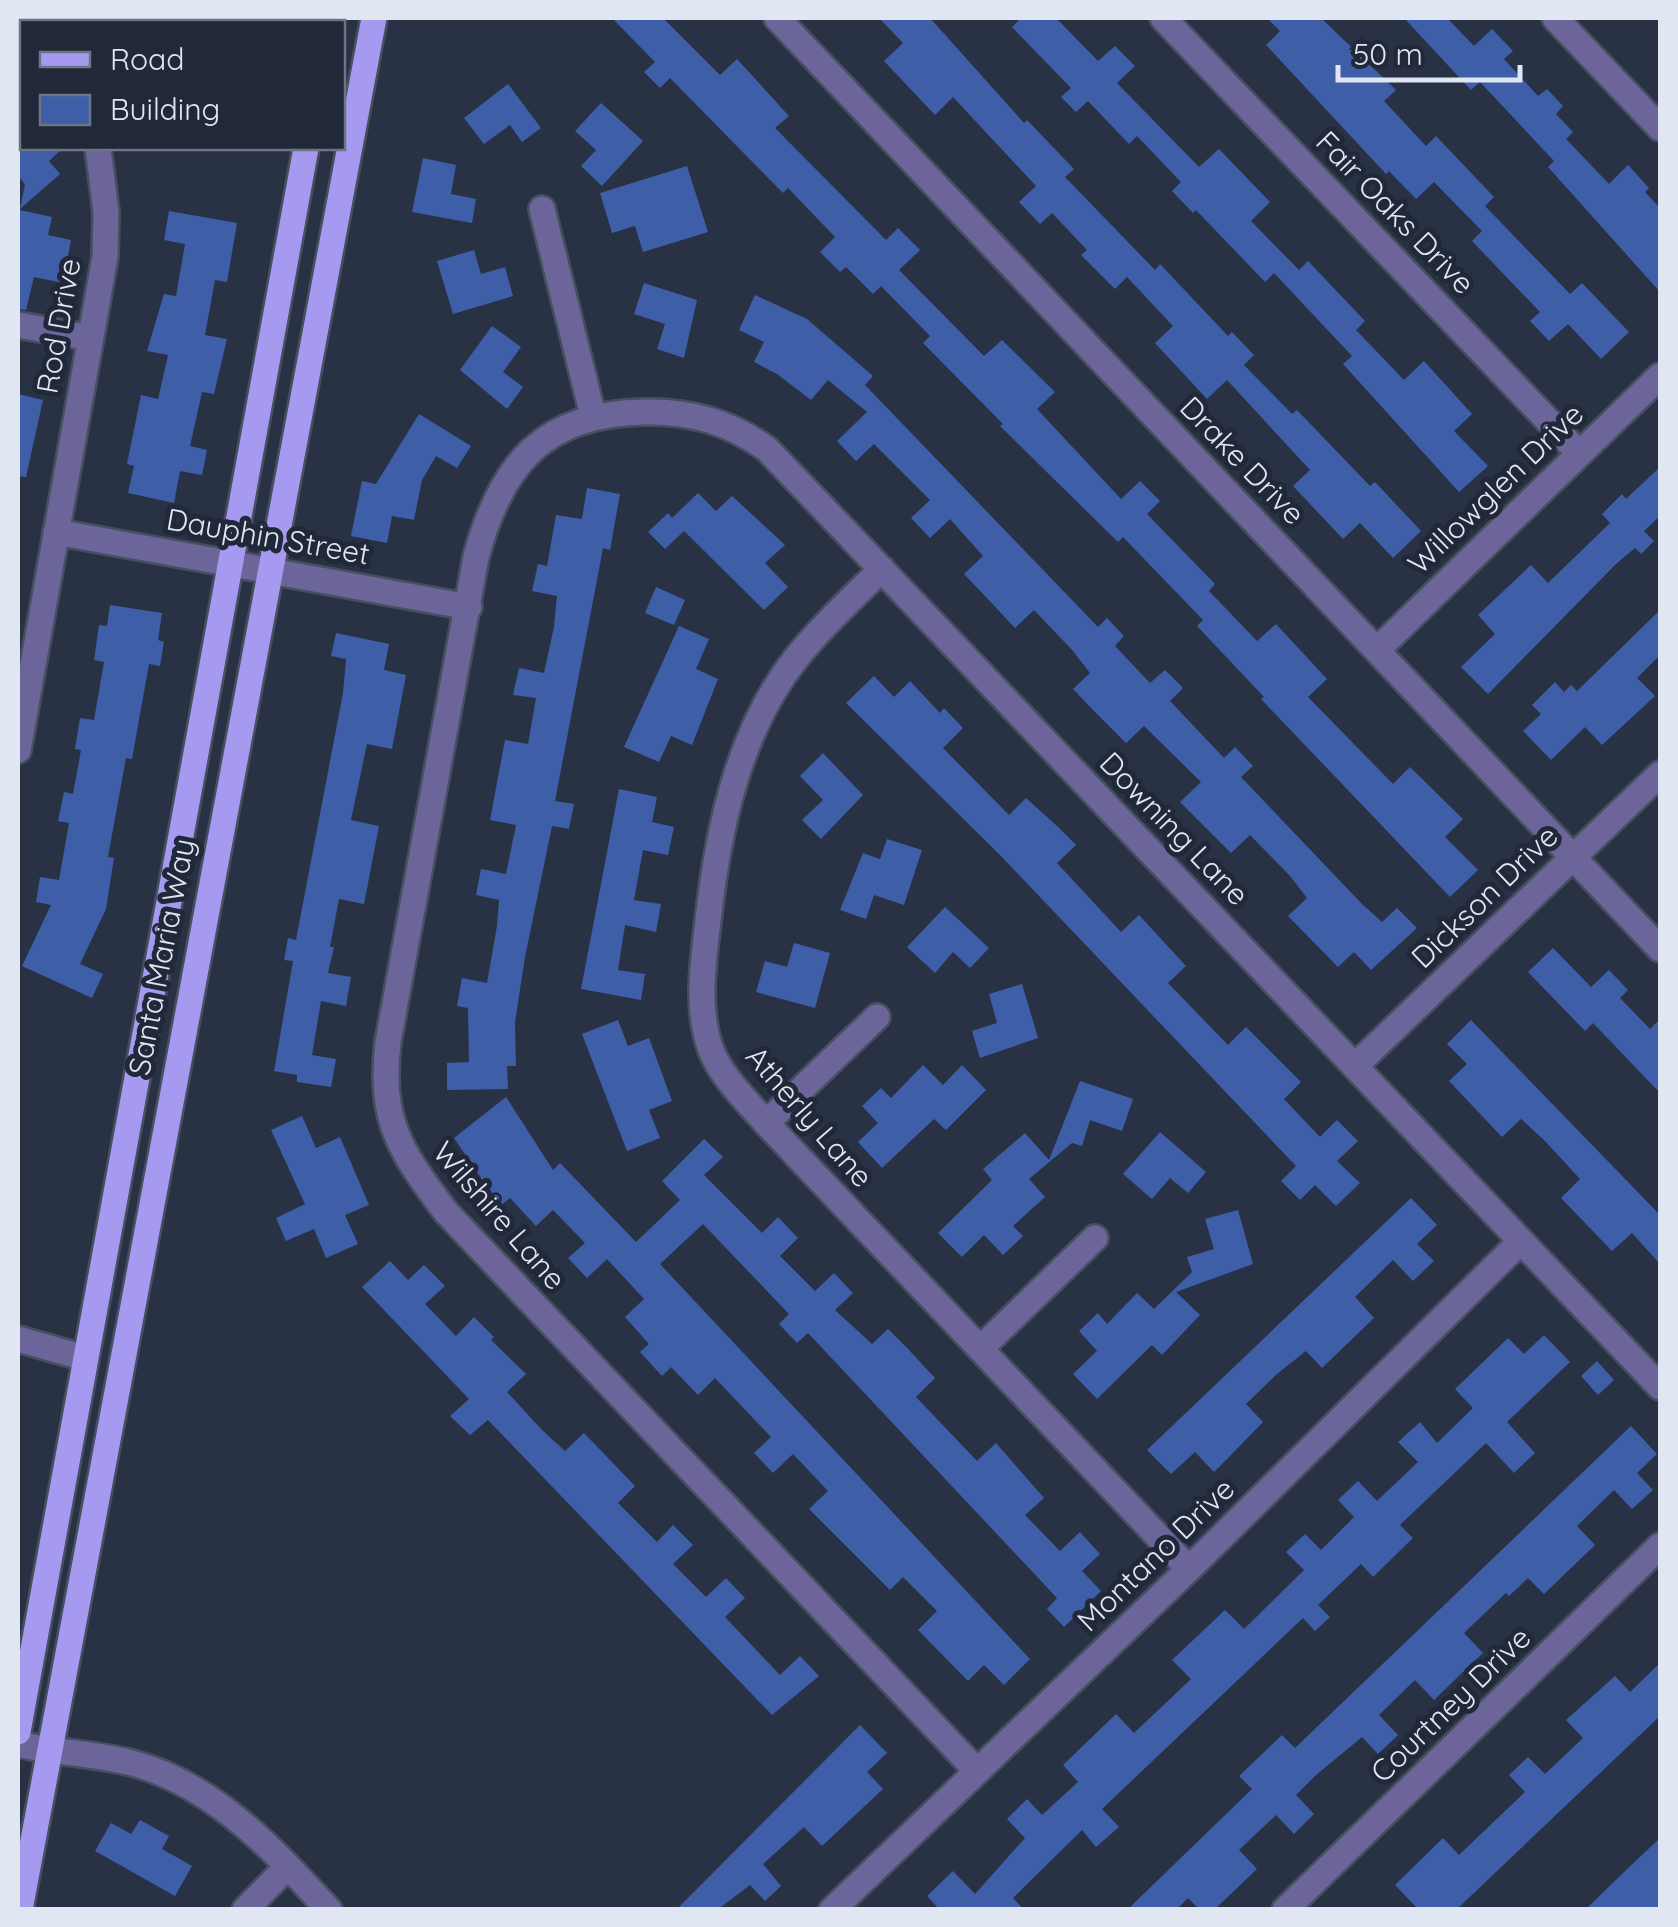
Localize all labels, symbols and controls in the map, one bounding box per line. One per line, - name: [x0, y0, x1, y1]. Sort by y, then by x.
- legend: [20, 20, 345, 150]
- scale bar: [1338, 20, 1520, 82]
- text: 50 m: [1353, 35, 1423, 73]
- text: Road: [110, 40, 184, 78]
- text: Building: [110, 90, 220, 128]
- street label: Fair Oaks Drive: [1308, 123, 1483, 302]
- street label: Rod Drive: [27, 255, 89, 396]
- street label: Drake Drive: [1172, 388, 1313, 532]
- street label: Willowglen Drive: [1400, 395, 1591, 582]
- street label: Dauphin Street: [164, 499, 373, 573]
- street label: Downing Lane: [1092, 744, 1257, 913]
- street label: Dickson Drive: [1403, 817, 1566, 976]
- street label: Santa Maria Way: [119, 835, 203, 1078]
- street label: Atherly Lane: [738, 1038, 882, 1195]
- street label: Wilshire Lane: [425, 1133, 575, 1297]
- street label: Montano Drive: [1069, 1470, 1242, 1639]
- street label: Courtney Drive: [1362, 1618, 1538, 1790]

